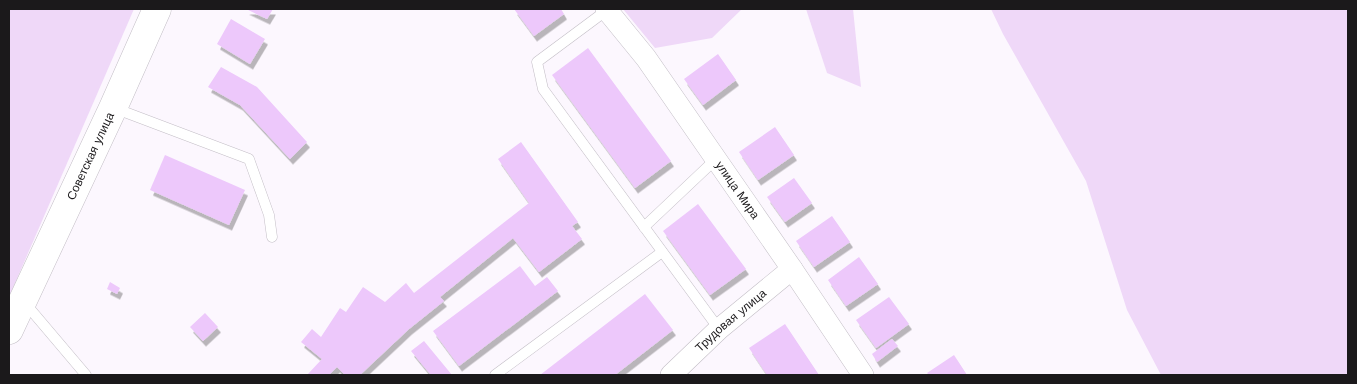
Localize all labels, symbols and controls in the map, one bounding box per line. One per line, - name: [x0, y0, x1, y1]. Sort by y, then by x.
- street label: Советская улица: [64, 110, 117, 202]
- street label: улица Мира: [713, 159, 763, 222]
- street label: Трудовая улица: [692, 286, 769, 355]

